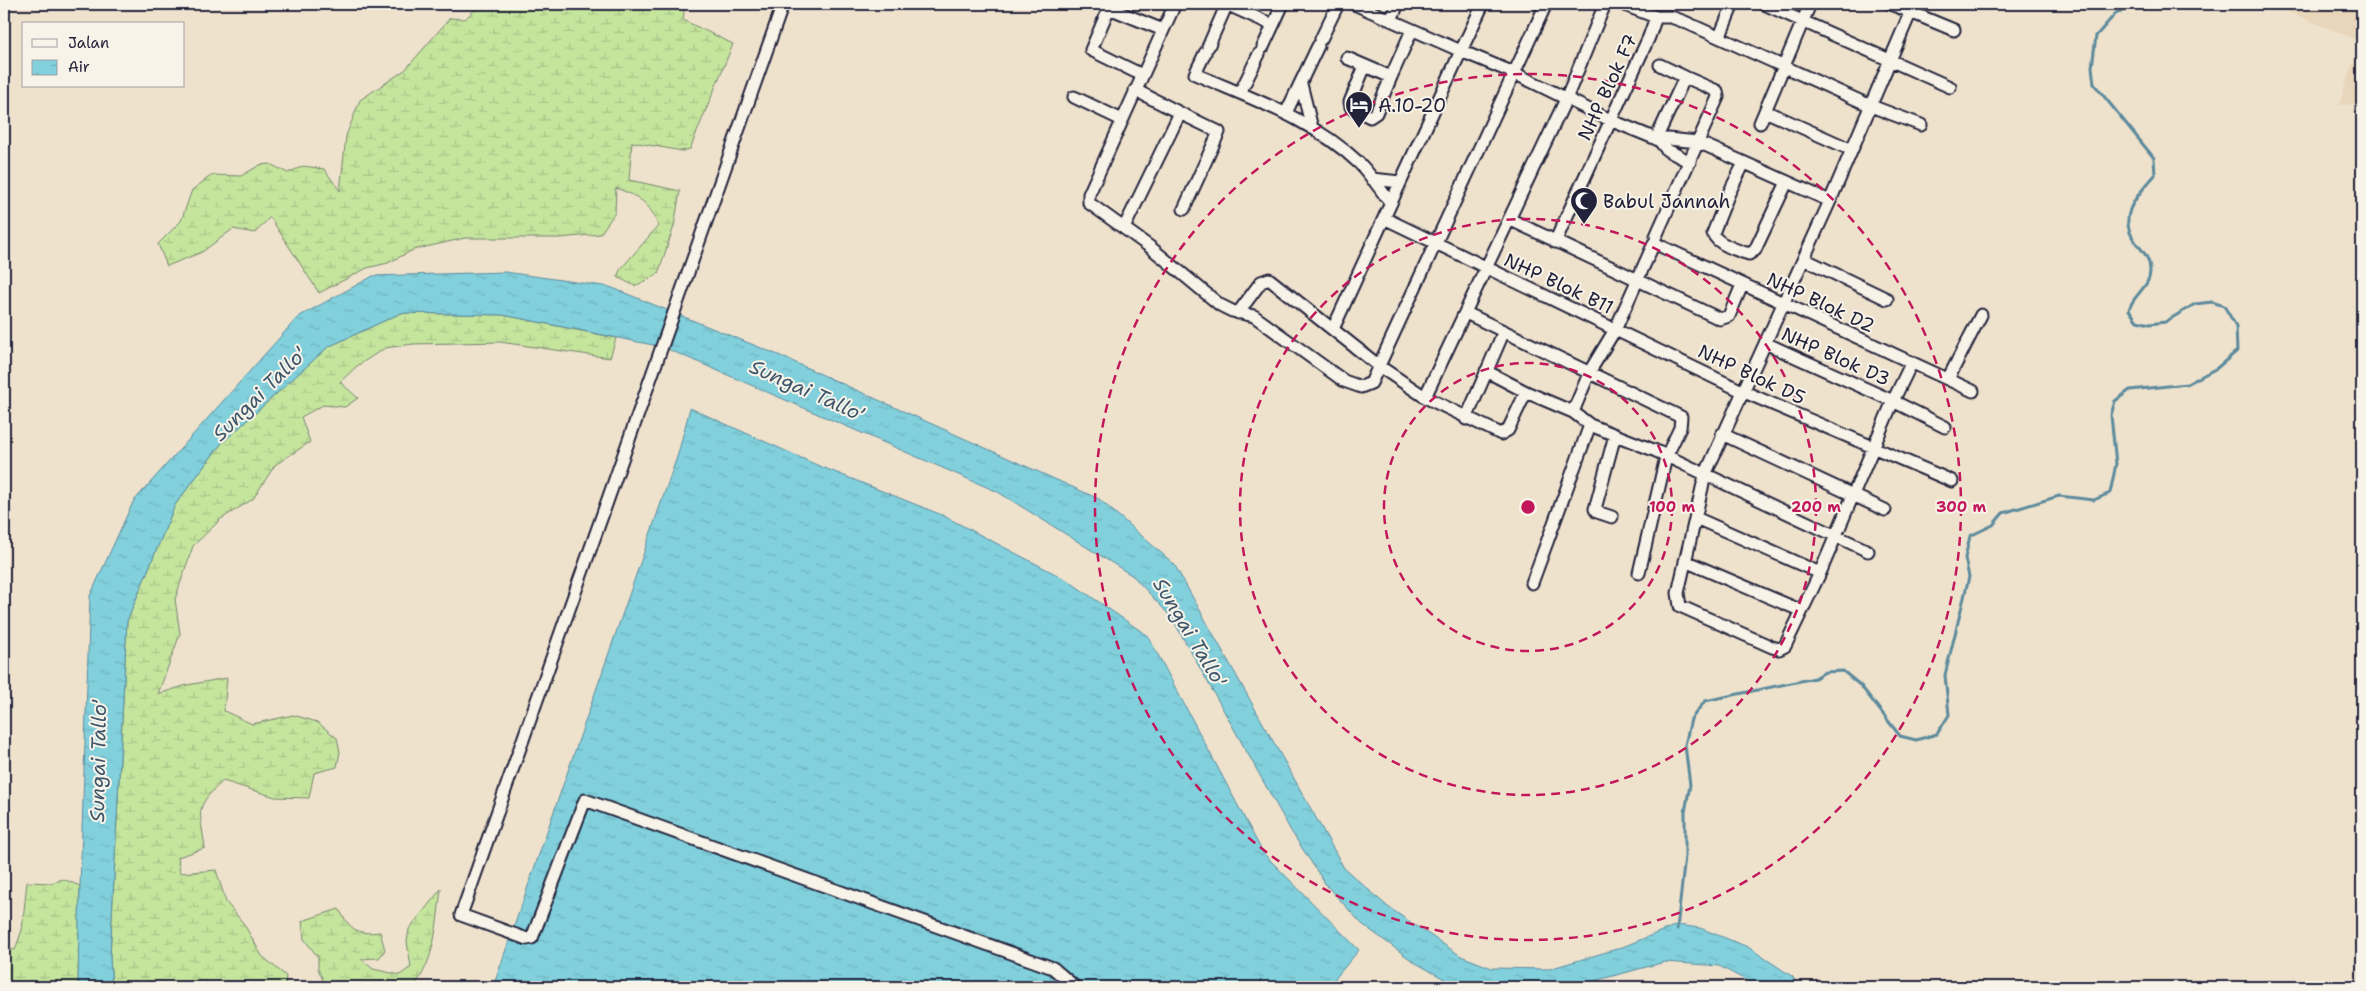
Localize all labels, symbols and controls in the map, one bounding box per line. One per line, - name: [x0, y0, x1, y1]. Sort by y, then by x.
- legend: [22, 22, 185, 88]
- street label: NHP Blok F7: [1572, 30, 1643, 144]
- text: Jalan: [68, 33, 109, 53]
- text: Air: [68, 57, 90, 77]
- hotel icon: A.10-20: [1344, 90, 1374, 129]
- place label: A.10-20: [1378, 93, 1446, 118]
- mosque icon: Babul Jannah: [1569, 186, 1599, 225]
- place label: Babul Jannah: [1603, 189, 1730, 214]
- street label: NHP Blok B11: [1500, 247, 1618, 320]
- street label: NHP Blok D2: [1763, 267, 1879, 338]
- street label: NHP Blok D3: [1777, 321, 1894, 392]
- street label: NHP Blok D5: [1694, 339, 1810, 410]
- water label: Sungai Tallo': [207, 341, 312, 446]
- water label: Sungai Tallo': [746, 353, 869, 427]
- text: 100 m: [1649, 497, 1695, 517]
- text: 200 m: [1791, 497, 1841, 517]
- text: 300 m: [1936, 497, 1986, 517]
- centre of rings: [1519, 498, 1537, 516]
- water label: Sungai Tallo': [1147, 573, 1233, 692]
- water label: Sungai Tallo': [84, 699, 112, 822]

